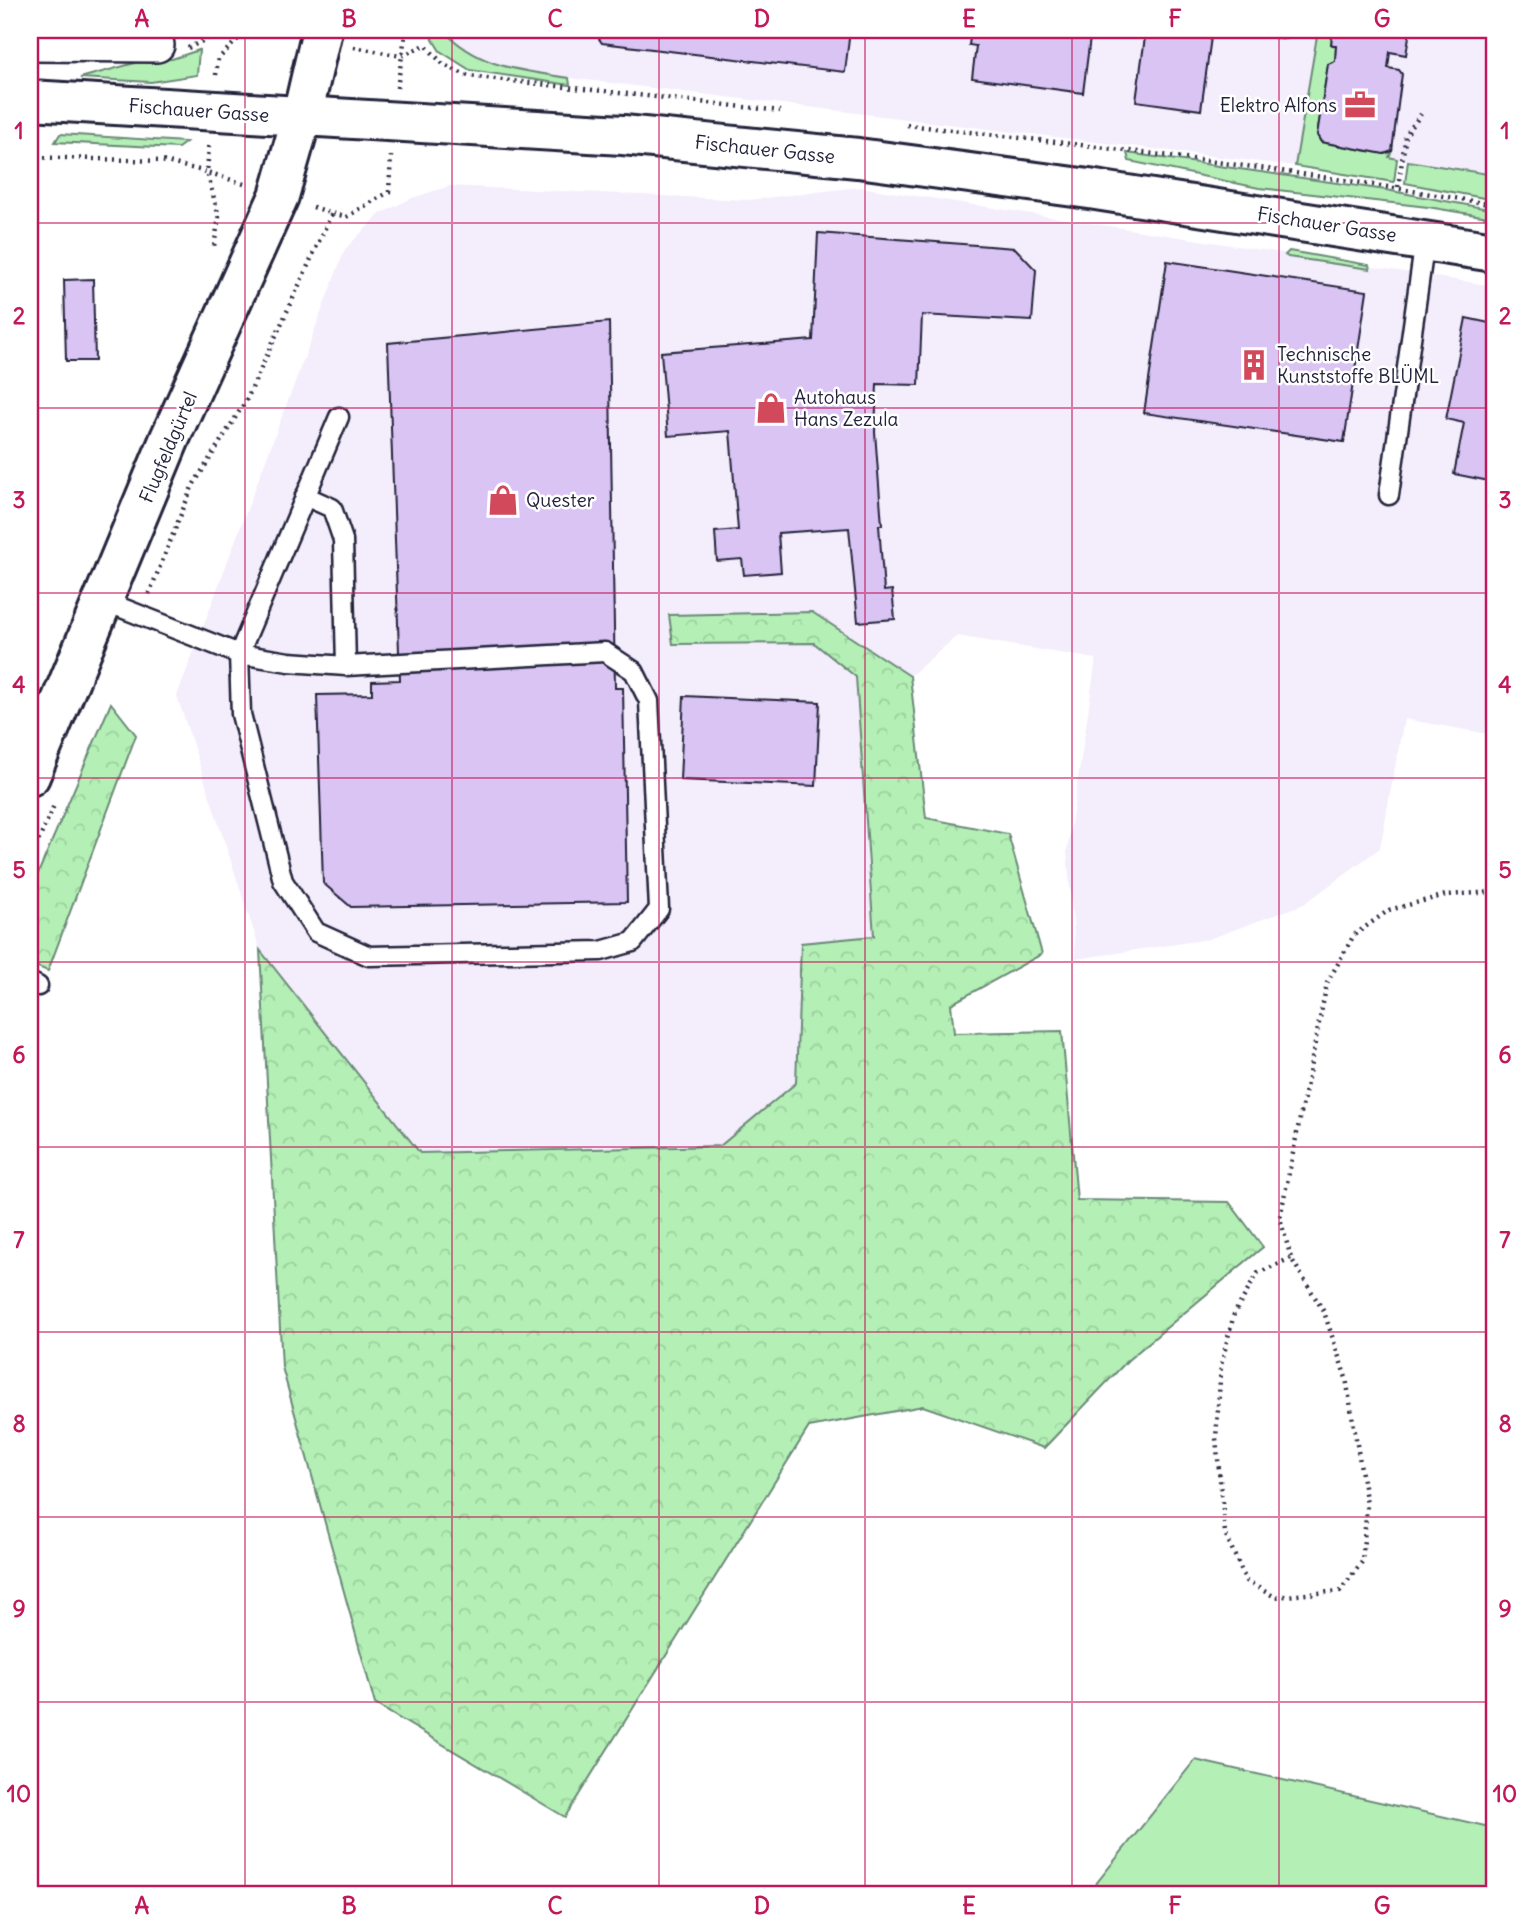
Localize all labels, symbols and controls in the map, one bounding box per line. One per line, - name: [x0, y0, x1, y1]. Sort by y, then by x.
- text: A: [135, 4, 150, 33]
- text: B: [341, 4, 357, 33]
- text: C: [547, 4, 563, 33]
- text: D: [754, 4, 770, 33]
- text: E: [962, 4, 976, 33]
- text: F: [1168, 4, 1182, 33]
- text: G: [1374, 4, 1390, 33]
- office icon: Elektro Alfons: [1343, 88, 1377, 122]
- street label: Fischauer Gasse: [128, 93, 270, 127]
- place label: Elektro Alfons: [1220, 93, 1337, 117]
- text: 1: [14, 116, 24, 145]
- text: 1: [1500, 116, 1510, 145]
- street label: Fischauer Gasse: [694, 130, 836, 168]
- street label: Fischauer Gasse: [1256, 201, 1398, 247]
- text: 2: [13, 301, 26, 330]
- text: 2: [1499, 301, 1512, 330]
- place label: Technische Kunststoffe BLÜML: [1277, 342, 1439, 388]
- building icon: Technische Kunststoffe BLÜML: [1237, 348, 1271, 382]
- place label: Autohaus Hans Zezula: [794, 385, 898, 431]
- street label: Flugfeldgürtel: [134, 388, 202, 506]
- shop icon: Autohaus Hans Zezula: [754, 391, 788, 425]
- shop icon: Quester: [486, 483, 520, 517]
- text: 3: [12, 485, 26, 514]
- text: 3: [1498, 485, 1512, 514]
- place label: Quester: [526, 488, 595, 512]
- text: 4: [12, 670, 26, 699]
- text: 4: [1498, 670, 1512, 699]
- text: 5: [12, 855, 26, 884]
- text: 5: [1498, 855, 1512, 884]
- text: 6: [12, 1040, 26, 1069]
- text: 6: [1498, 1040, 1512, 1069]
- text: 7: [13, 1225, 25, 1254]
- text: 7: [1499, 1225, 1511, 1254]
- text: 8: [12, 1409, 26, 1438]
- text: 8: [1498, 1409, 1512, 1438]
- text: 9: [12, 1594, 26, 1623]
- text: 9: [1498, 1594, 1512, 1623]
- text: 10: [7, 1779, 31, 1808]
- text: 10: [1493, 1779, 1517, 1808]
- text: A: [135, 1891, 150, 1920]
- text: B: [341, 1891, 357, 1920]
- text: C: [547, 1891, 563, 1920]
- text: D: [754, 1891, 770, 1920]
- text: E: [962, 1891, 976, 1920]
- text: F: [1168, 1891, 1182, 1920]
- text: G: [1374, 1891, 1390, 1920]

